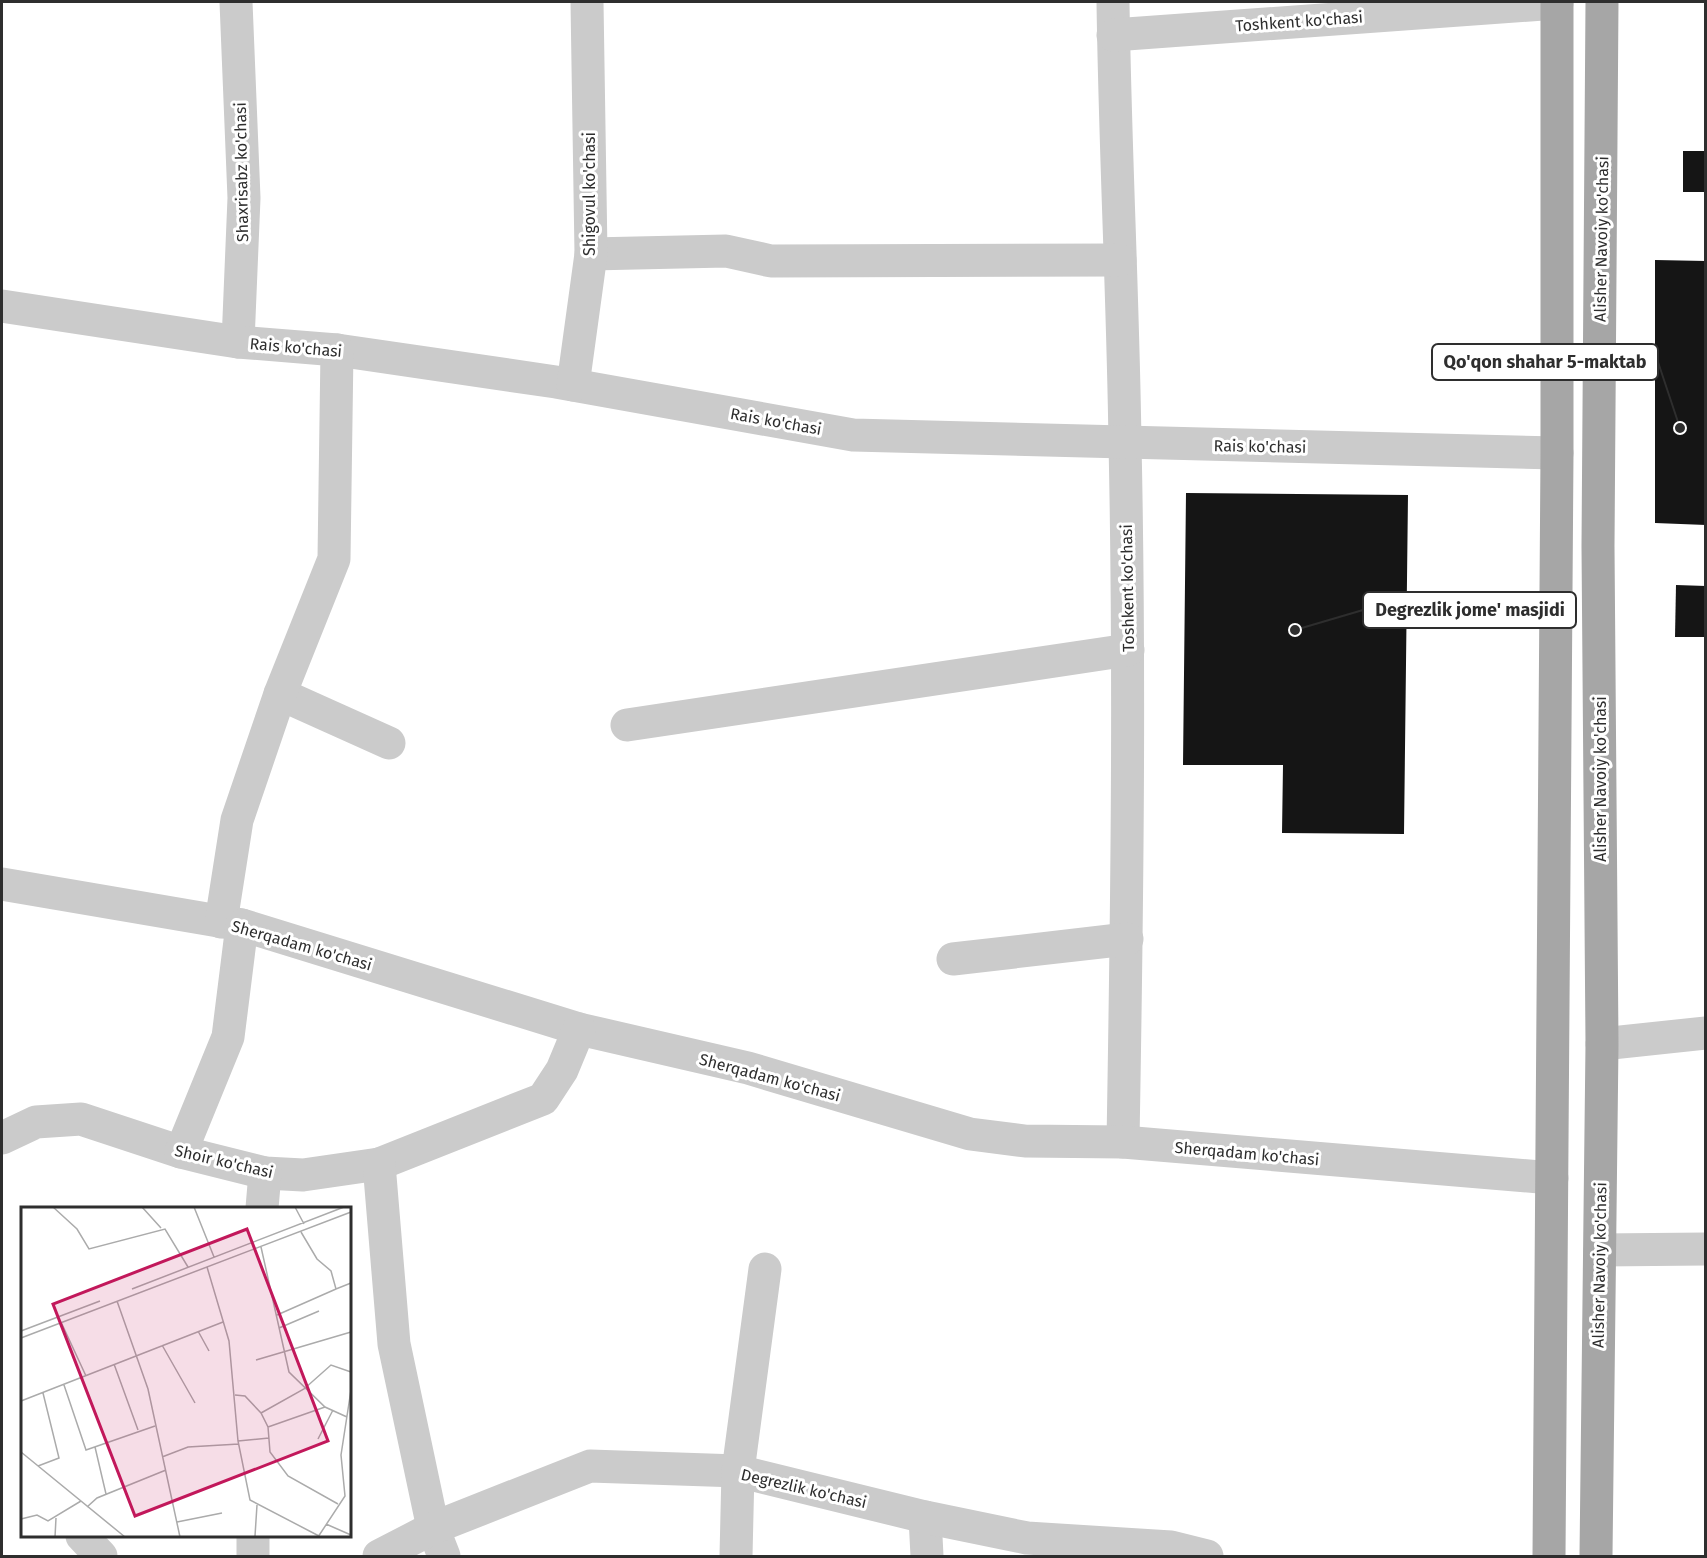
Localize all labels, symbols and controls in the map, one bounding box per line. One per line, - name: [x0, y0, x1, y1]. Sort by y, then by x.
- street label: Toshkent ko'chasi: [1235, 8, 1363, 35]
- street label: Shaxrisabz ko'chasi: [231, 102, 252, 242]
- street label: Shigovul ko'chasi: [580, 132, 599, 256]
- street label: Alisher Navoiy ko'chasi: [1591, 156, 1612, 322]
- street label: Rais ko'chasi: [249, 334, 343, 361]
- callout: Qo'qon shahar 5-maktab: [1432, 344, 1658, 380]
- text: Qo'qon shahar 5-maktab: [1444, 351, 1647, 373]
- street label: Rais ko'chasi: [729, 404, 823, 439]
- street label: Rais ko'chasi: [1214, 436, 1306, 457]
- street label: Toshkent ko'chasi: [1117, 524, 1138, 652]
- callout: Degrezlik jome' masjidi: [1363, 592, 1576, 628]
- text: Degrezlik jome' masjidi: [1375, 599, 1565, 621]
- street label: Alisher Navoiy ko'chasi: [1591, 696, 1610, 862]
- street label: Sherqadam ko'chasi: [229, 916, 374, 975]
- street label: Sherqadam ko'chasi: [697, 1050, 842, 1105]
- street label: Sherqadam ko'chasi: [1174, 1138, 1320, 1169]
- street label: Shoir ko'chasi: [173, 1141, 275, 1182]
- street label: Alisher Navoiy ko'chasi: [1589, 1182, 1610, 1348]
- inset map: [21, 1207, 351, 1537]
- street label: Degrezlik ko'chasi: [739, 1465, 869, 1512]

